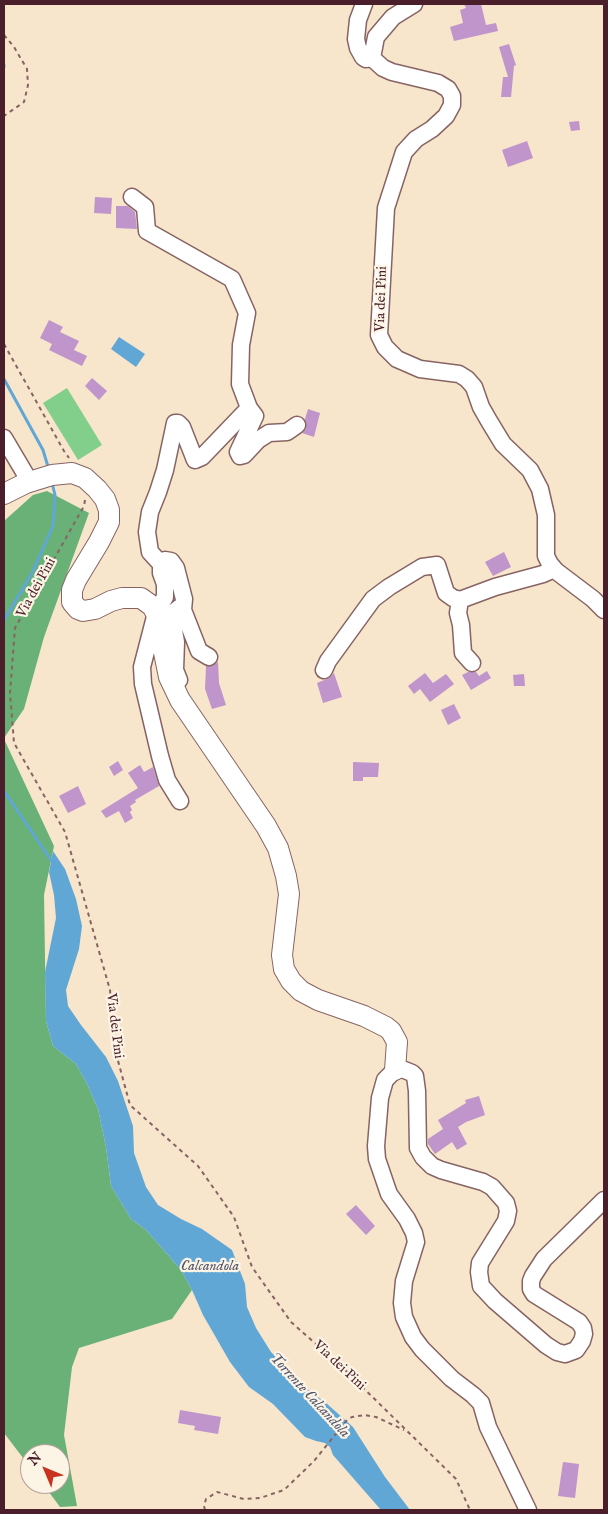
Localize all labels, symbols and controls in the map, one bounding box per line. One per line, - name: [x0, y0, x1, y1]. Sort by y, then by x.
- street label: Via dei Pini: [372, 266, 392, 332]
- street label: Via dei Pini: [14, 555, 60, 621]
- street label: Via dei Pini: [102, 992, 126, 1060]
- water label: Calcandola: [181, 1258, 239, 1276]
- street label: Via dei Pini: [309, 1337, 369, 1395]
- water label: Torrente Calcandola: [265, 1350, 353, 1442]
- north arrow: [20, 1444, 70, 1494]
- text: N: [24, 1448, 46, 1470]

